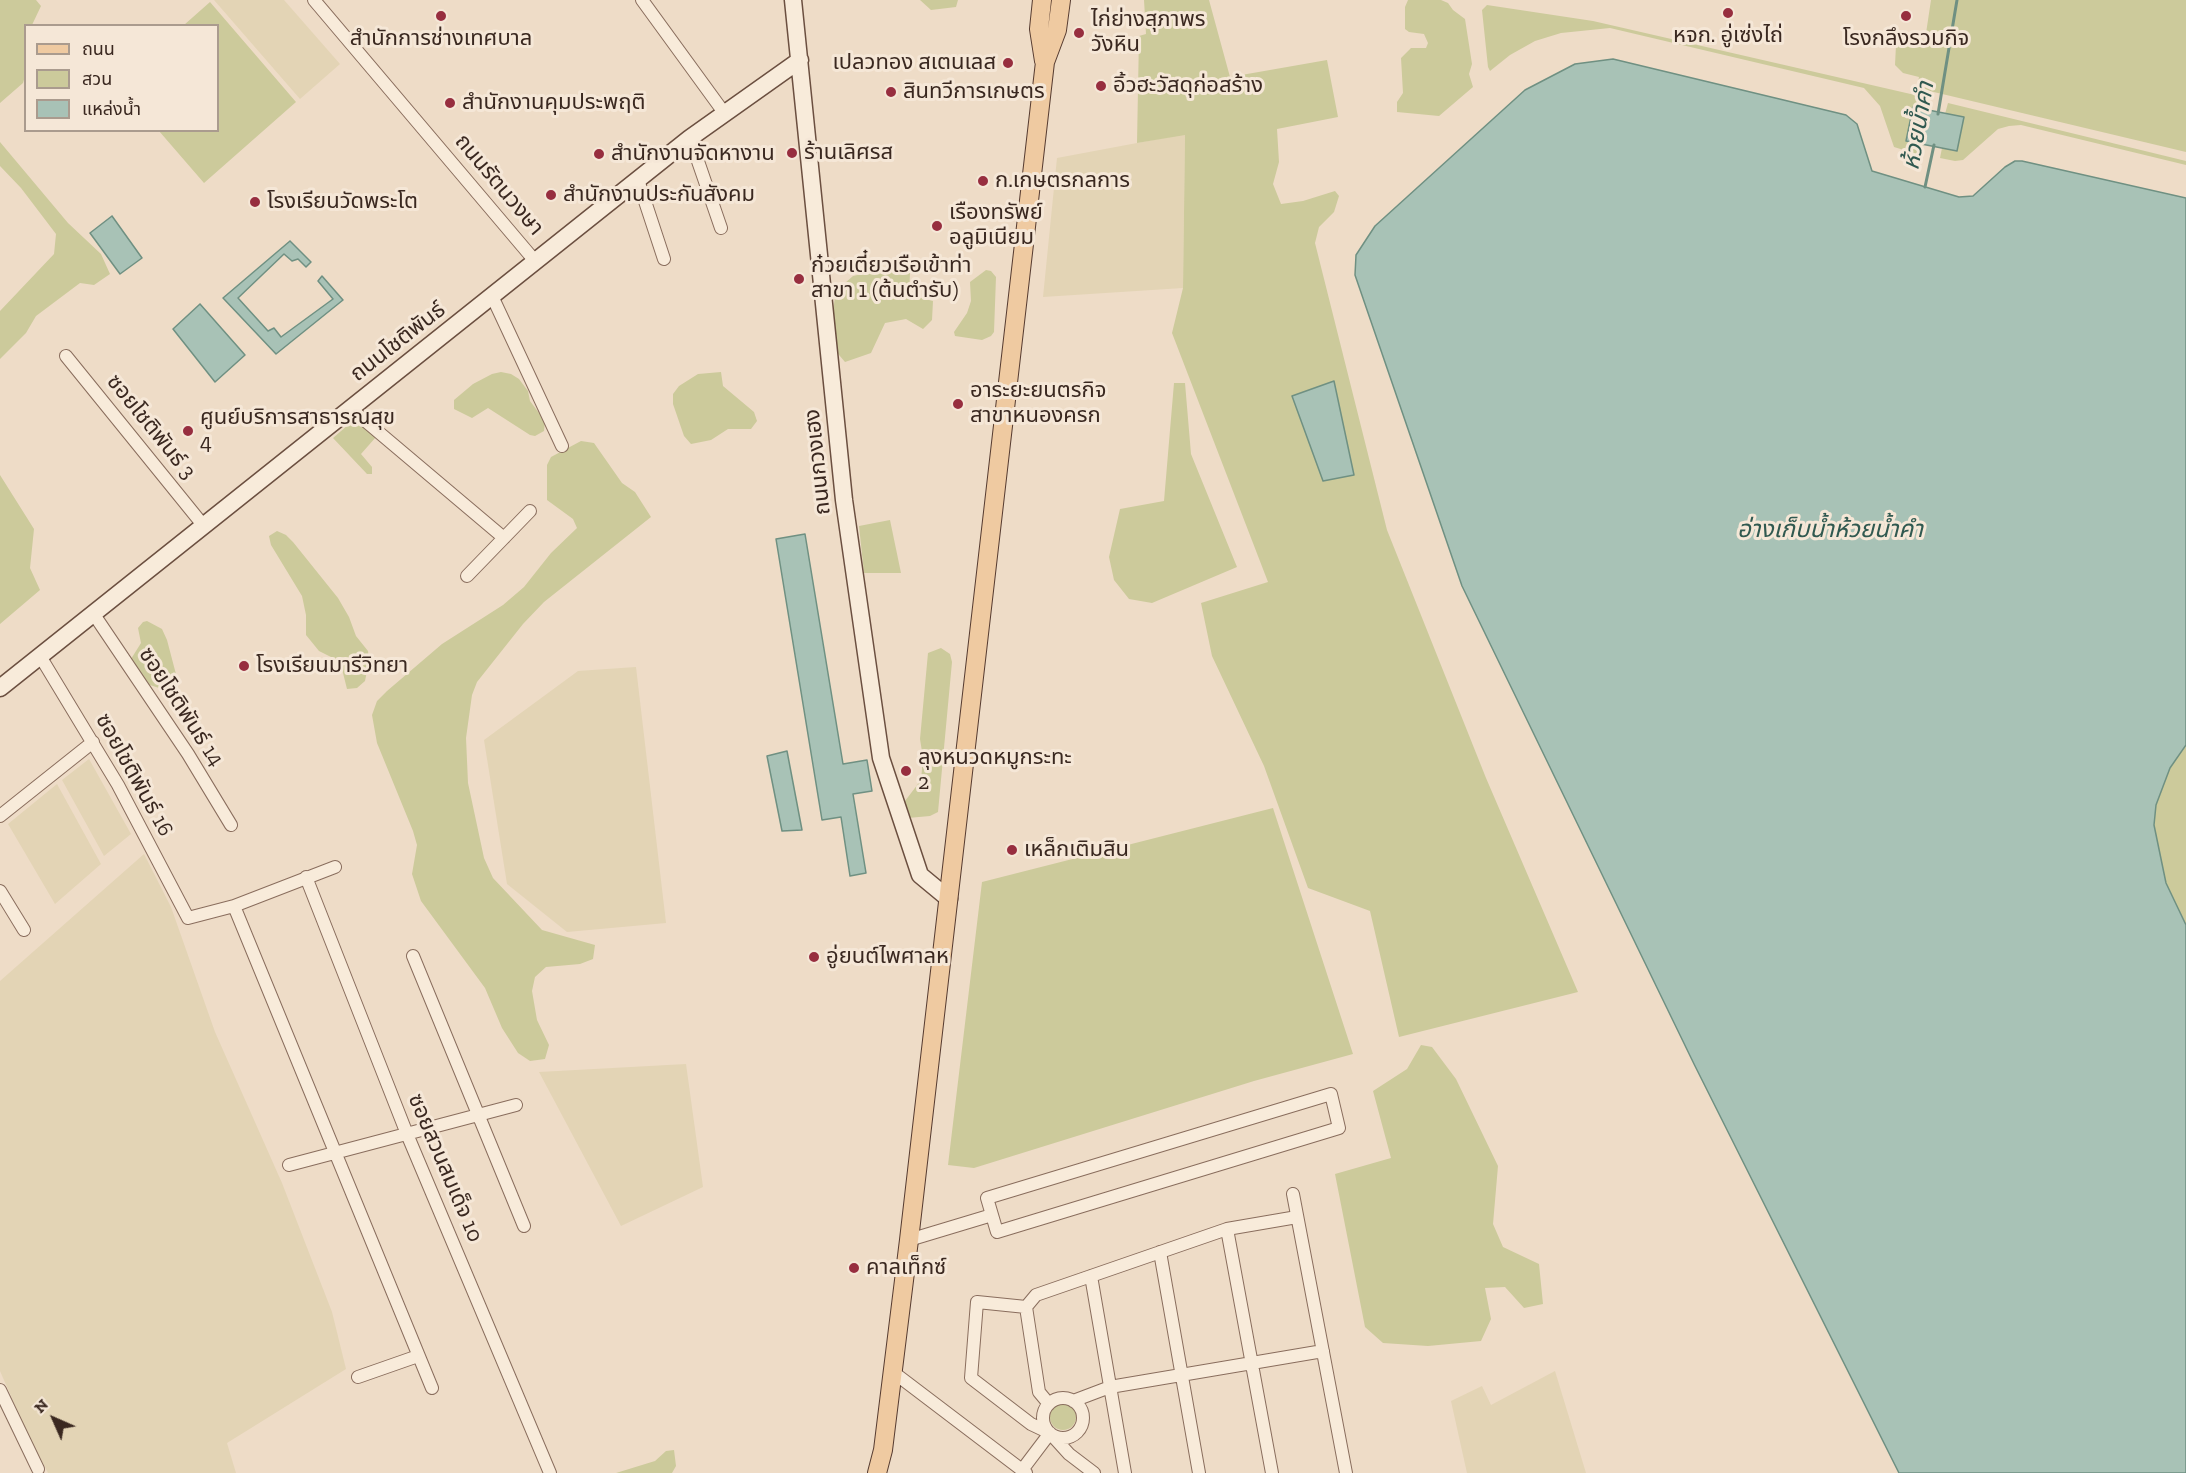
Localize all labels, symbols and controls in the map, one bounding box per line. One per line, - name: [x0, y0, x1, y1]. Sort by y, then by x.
- marker: หจก. อู่เซ่งไถ่: [1721, 6, 1735, 20]
- place label: ไก่ย่างสุภาพร วังหิน: [1091, 7, 1206, 58]
- marker: สำนักการช่างเทศบาล: [434, 9, 448, 23]
- marker: โรงกลึงรวมกิจ: [1899, 9, 1913, 23]
- place label: หจก. อู่เซ่งไถ่: [1673, 23, 1783, 49]
- legend: [24, 24, 219, 132]
- place label: สำนักการช่างเทศบาล: [350, 26, 532, 52]
- marker: ไก่ย่างสุภาพร วังหิน: [1072, 26, 1086, 40]
- place label: โรงกลึงรวมกิจ: [1843, 26, 1969, 52]
- text: ถนน: [82, 38, 115, 60]
- place label: เปลวทอง สเตนเลส: [832, 50, 996, 76]
- marker: เปลวทอง สเตนเลส: [1001, 56, 1015, 70]
- text: สวน: [82, 68, 112, 90]
- place label: อิ้วฮะวัสดุก่อสร้าง: [1113, 73, 1263, 99]
- place label: สินทวีการเกษตร: [903, 79, 1045, 105]
- marker: อิ้วฮะวัสดุก่อสร้าง: [1094, 79, 1108, 93]
- water label: ห้วยน้ำคำ: [1897, 80, 1941, 172]
- marker: สินทวีการเกษตร: [884, 85, 898, 99]
- place label: สำนักงานคุมประพฤติ: [462, 90, 645, 116]
- marker: สำนักงานคุมประพฤติ: [443, 96, 457, 110]
- text: แหล่งน้ำ: [82, 98, 141, 120]
- street label: ถนนรัตนวงษา: [449, 129, 549, 241]
- place label: ร้านเลิศรส: [804, 140, 893, 166]
- place label: สำนักงานจัดหางาน: [611, 141, 775, 167]
- marker: ร้านเลิศรส: [785, 146, 799, 160]
- marker: สำนักงานจัดหางาน: [592, 147, 606, 161]
- place label: ก.เกษตรกลการ: [995, 168, 1130, 194]
- marker: ก.เกษตรกลการ: [976, 174, 990, 188]
- place label: สำนักงานประกันสังคม: [563, 182, 755, 208]
- marker: สำนักงานประกันสังคม: [544, 188, 558, 202]
- place label: โรงเรียนวัดพระโต: [267, 189, 418, 215]
- marker: โรงเรียนวัดพระโต: [248, 195, 262, 209]
- place label: เรืองทรัพย์ อลูมิเนียม: [949, 200, 1043, 252]
- marker: เรืองทรัพย์ อลูมิเนียม: [930, 219, 944, 233]
- place label: ก๋วยเตี๋ยวเรือเข้าท่า สาขา 1 (ต้นตำรับ): [811, 253, 971, 304]
- marker: ก๋วยเตี๋ยวเรือเข้าท่า สาขา 1 (ต้นตำรับ): [792, 272, 806, 286]
- street label: ถนนโชติพันธ์: [345, 297, 451, 387]
- street label: ซอยโชติพันธ์ 3: [101, 369, 201, 485]
- place label: อาระยะยนตรกิจ สาขาหนองครก: [970, 378, 1106, 430]
- marker: อาระยะยนตรกิจ สาขาหนองครก: [951, 397, 965, 411]
- place label: ศูนย์บริการสาธารณสุข 4: [200, 405, 395, 457]
- street label: ถนนกวงเฮง: [799, 408, 837, 516]
- marker: ศูนย์บริการสาธารณสุข 4: [181, 424, 195, 438]
- water label: อ่างเก็บน้ำห้วยน้ำคำ: [1737, 516, 1923, 544]
- street label: ซอยโชติพันธ์ 14: [133, 643, 229, 771]
- place label: โรงเรียนมารีวิทยา: [256, 653, 408, 679]
- marker: โรงเรียนมารีวิทยา: [237, 659, 251, 673]
- street label: ซอยโชติพันธ์ 16: [89, 709, 179, 841]
- place label: ลุงหนวดหมูกระทะ 2: [918, 745, 1072, 796]
- marker: ลุงหนวดหมูกระทะ 2: [899, 764, 913, 778]
- place label: เหล็กเติมสิน: [1024, 837, 1129, 863]
- marker: เหล็กเติมสิน: [1005, 843, 1019, 857]
- place label: อู่ยนต์ไพศาลห: [826, 944, 949, 970]
- marker: อู่ยนต์ไพศาลห: [807, 950, 821, 964]
- street label: ซอยสวนสมเด็จ 10: [402, 1090, 488, 1246]
- place label: คาลเท็กซ์: [866, 1255, 946, 1281]
- marker: คาลเท็กซ์: [847, 1261, 861, 1275]
- north arrow: [24, 1389, 84, 1449]
- text: N: [30, 1395, 52, 1417]

